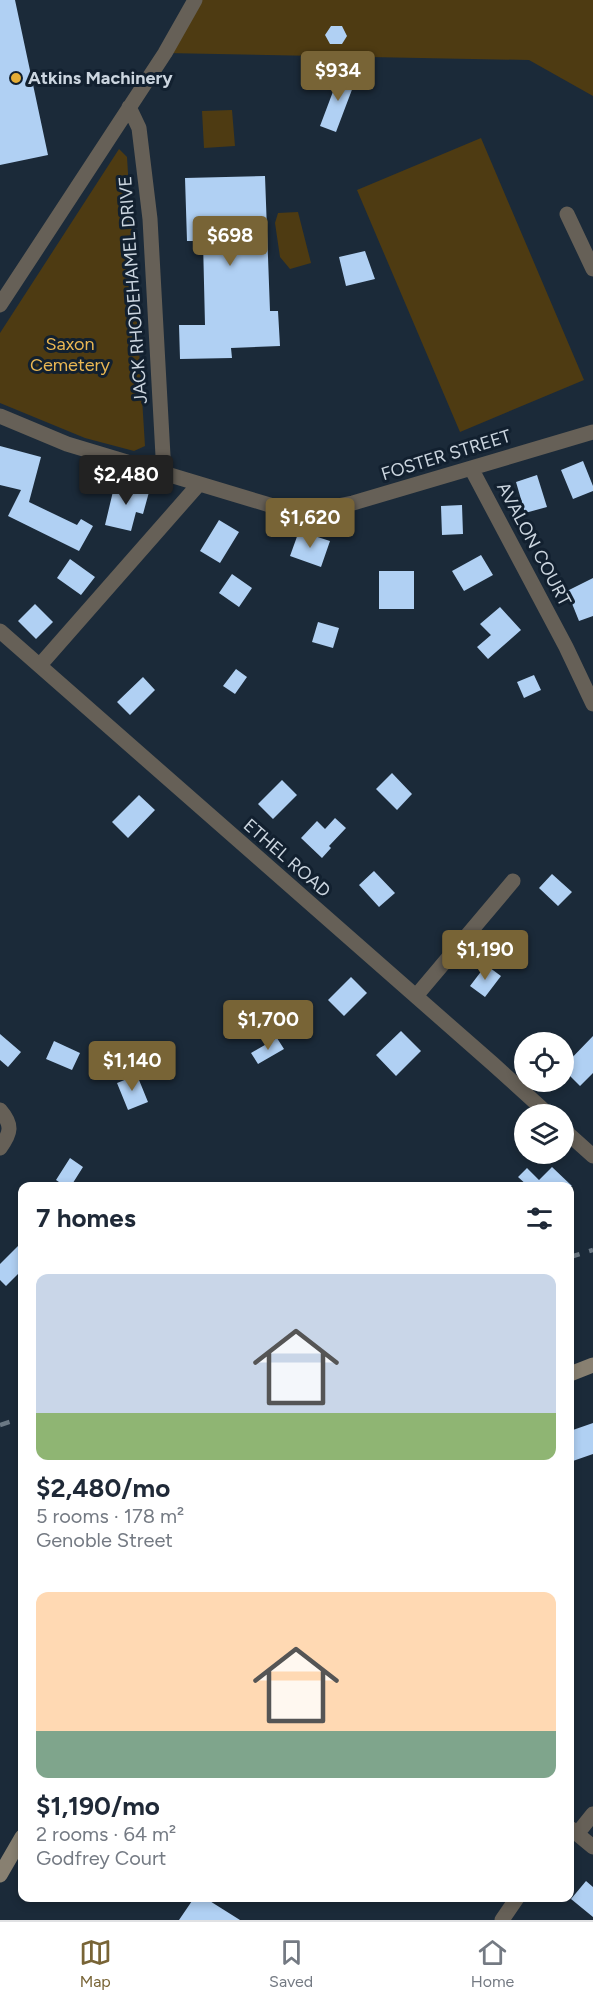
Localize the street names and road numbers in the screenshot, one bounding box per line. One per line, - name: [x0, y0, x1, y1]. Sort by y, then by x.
- street label: JACK RHODEHAMEL DRIVE: [114, 175, 152, 405]
- street label: FOSTER STREET: [378, 425, 514, 485]
- street label: AVALON COURT: [492, 478, 576, 610]
- street label: ETHEL ROAD: [239, 814, 335, 902]

